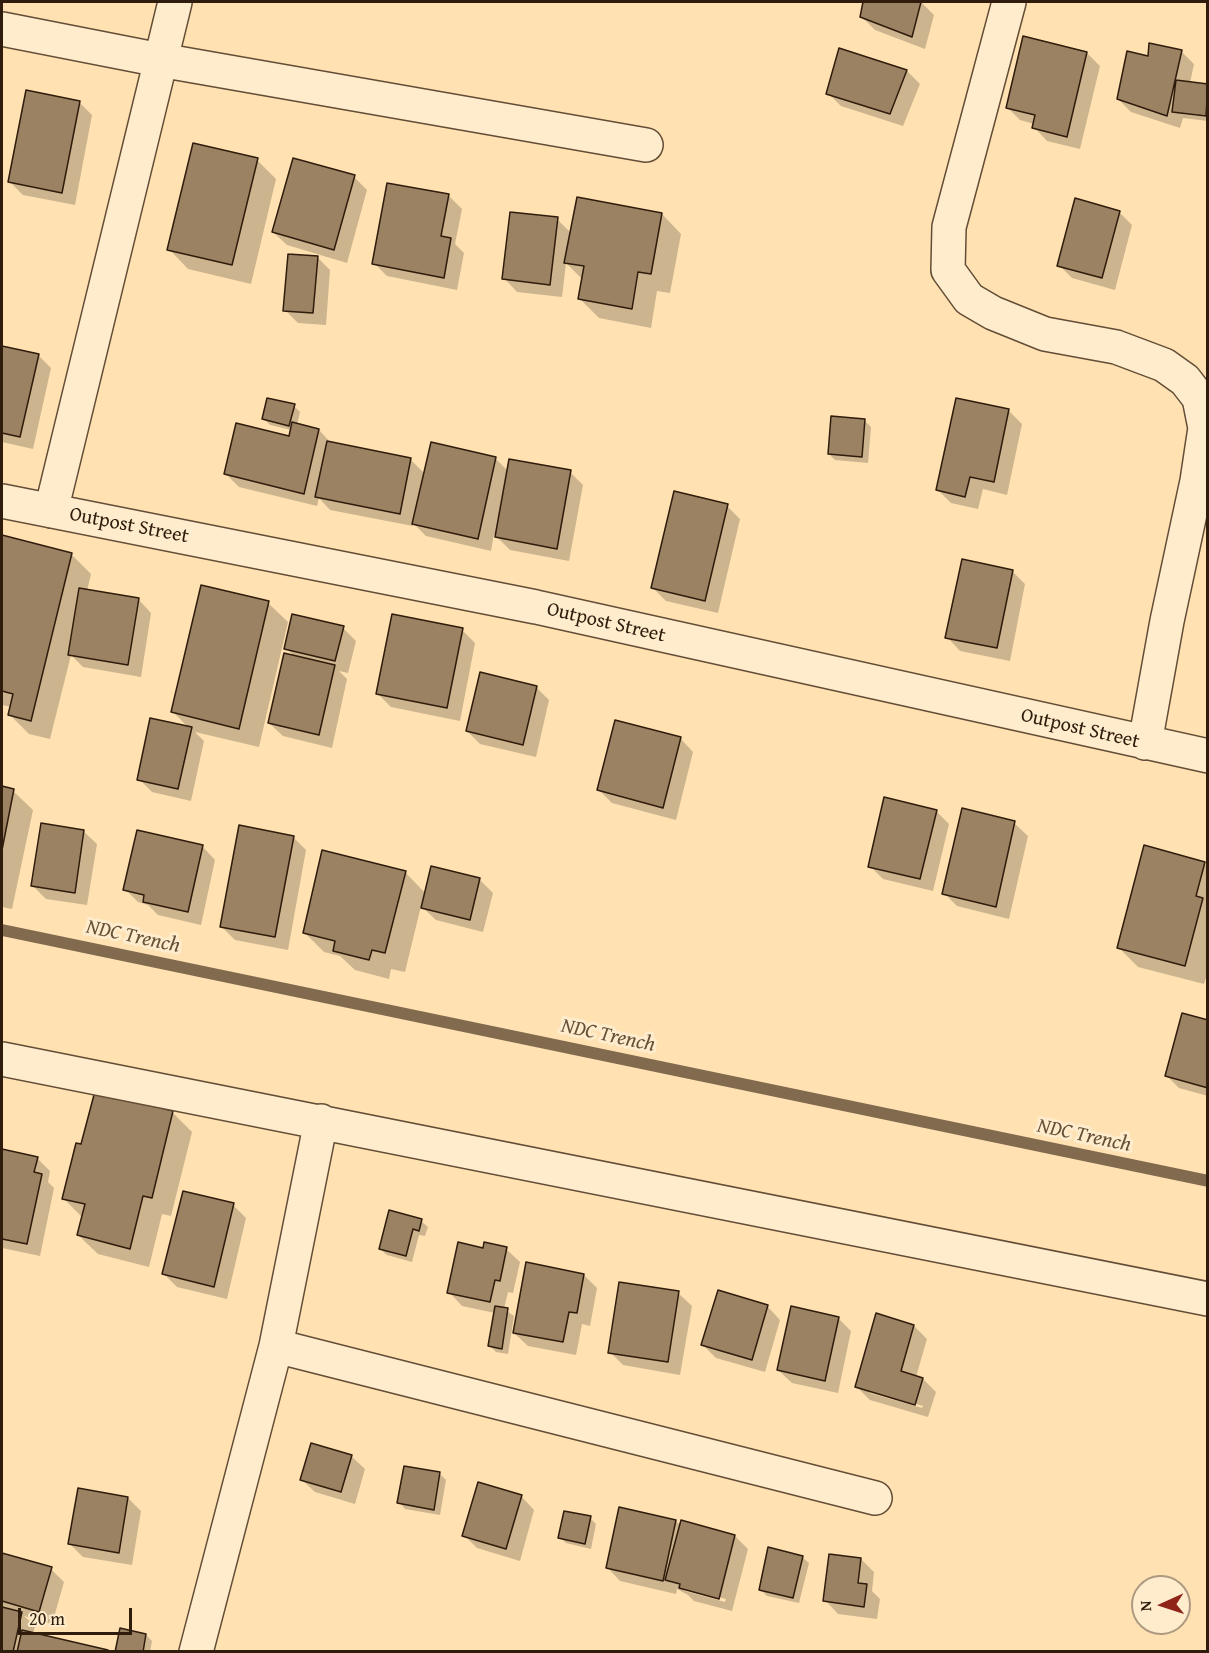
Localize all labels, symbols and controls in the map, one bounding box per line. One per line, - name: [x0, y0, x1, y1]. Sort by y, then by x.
- street label: Outpost Street: [67, 503, 191, 549]
- street label: Outpost Street: [544, 598, 668, 648]
- street label: Outpost Street: [1018, 704, 1142, 754]
- water label: NDC Trench: [84, 915, 182, 959]
- water label: NDC Trench: [559, 1014, 657, 1058]
- water label: NDC Trench: [1035, 1114, 1133, 1158]
- north arrow: [1131, 1575, 1191, 1635]
- scale bar: [21, 1596, 135, 1634]
- text: N: [1133, 1600, 1157, 1612]
- text: 20 m: [29, 1605, 65, 1632]

